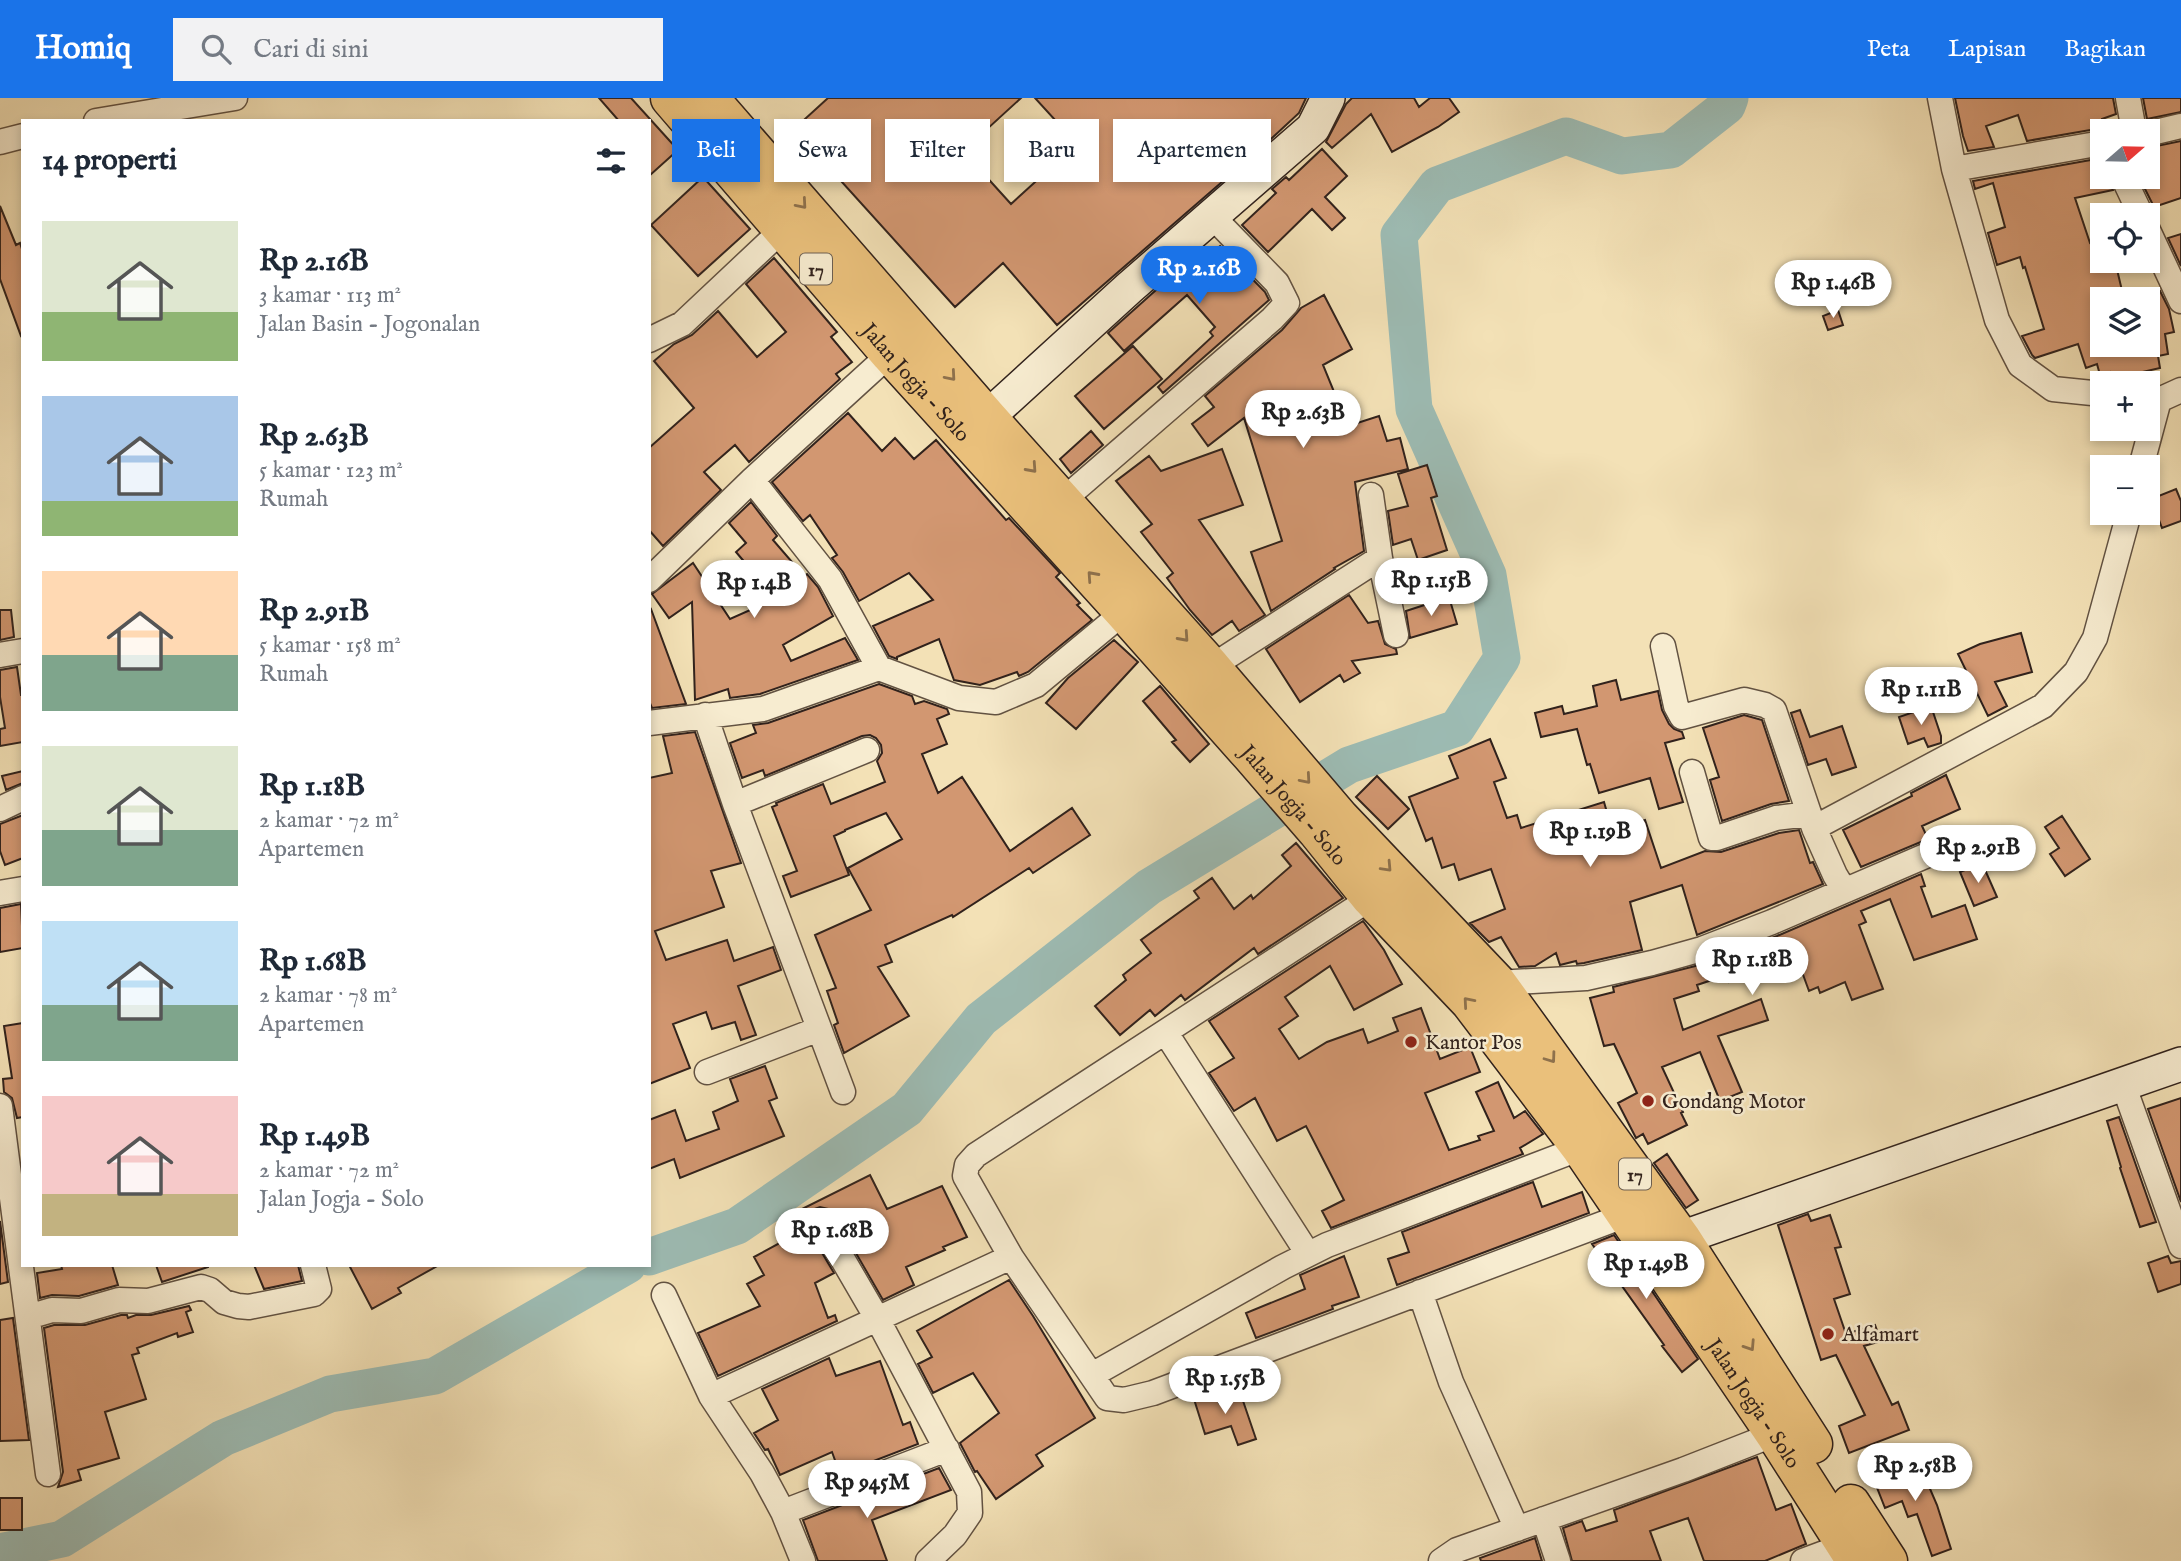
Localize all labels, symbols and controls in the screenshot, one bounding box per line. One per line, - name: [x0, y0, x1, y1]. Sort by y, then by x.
- search box: [173, 18, 663, 81]
- text: Homiq: [35, 28, 131, 70]
- icon: search: [197, 30, 235, 68]
- text: Cari di sini: [253, 33, 369, 66]
- text: Peta: [1867, 34, 1910, 65]
- text: Lapisan: [1948, 34, 2026, 65]
- text: Bagikan: [2064, 34, 2146, 65]
- chip: Beli: [672, 119, 760, 182]
- chip: Sewa: [774, 119, 871, 182]
- chip: Filter: [885, 119, 990, 182]
- chip: Baru: [1004, 119, 1099, 182]
- chip: Apartemen: [1113, 119, 1271, 182]
- north arrow: [2090, 119, 2160, 189]
- map controls: [2090, 119, 2160, 525]
- text: 14 properti: [42, 142, 177, 180]
- icon: filters: [592, 142, 630, 180]
- one-way arrow: [794, 196, 806, 209]
- button: locate: [2090, 203, 2160, 273]
- text: Rp 2.16B: [259, 243, 369, 281]
- pin: Rp 2.16B: [1127, 246, 1271, 306]
- icon: home: [98, 249, 182, 333]
- road number: 17: [800, 253, 832, 284]
- text: Rp 2.16B: [1157, 254, 1241, 283]
- pin: Rp 1.46B: [1761, 260, 1905, 320]
- text: Rp 1.46B: [1791, 268, 1875, 297]
- text: 3 kamar · 113 m²: [259, 281, 401, 310]
- button: layers: [2090, 287, 2160, 357]
- text: Jalan Basin - Jogonalan: [259, 310, 480, 339]
- street label: Jalan Jogja - Solo: [853, 317, 975, 448]
- one-way arrow: [943, 368, 955, 381]
- button: +: [2090, 371, 2160, 441]
- pin: Rp 2.63B: [1231, 390, 1375, 450]
- text: Rp 2.63B: [1261, 398, 1345, 427]
- text: Rp 2.63B: [259, 418, 369, 456]
- icon: home: [98, 424, 182, 508]
- button: −: [2090, 455, 2160, 525]
- text: 5 kamar · 123 m²: [259, 456, 403, 485]
- one-way arrow: [1024, 460, 1036, 473]
- text: Rumah: [259, 485, 328, 514]
- pin: Rp 1.15B: [1359, 559, 1503, 618]
- pin: Rp 1.4B: [689, 560, 819, 620]
- text: Rp 1.15B: [1391, 566, 1471, 595]
- text: Rp 1.4B: [716, 568, 792, 597]
- one-way arrow: [1087, 571, 1100, 584]
- text: Rp 2.91B: [259, 593, 369, 631]
- icon: home: [98, 599, 182, 683]
- one-way arrow: [1176, 629, 1189, 642]
- text: 5 kamar · 158 m²: [259, 631, 401, 660]
- text: Rumah: [259, 660, 328, 689]
- pin: Rp 1.11B: [1849, 668, 1993, 727]
- text: Rp 1.11B: [1881, 675, 1961, 704]
- street label: Jalan Jogja - Solo: [1232, 739, 1352, 872]
- text: Rp 1.18B: [259, 768, 365, 806]
- one-way arrow: [1298, 770, 1310, 783]
- icon: home: [98, 774, 182, 858]
- text: 2 kamar · 72 m²: [259, 806, 399, 835]
- pin: Rp 1.19B: [1518, 810, 1662, 869]
- text: Rp 1.19B: [1549, 817, 1631, 846]
- pin: Rp 2.91B: [1906, 826, 2050, 885]
- text: Rp 2.91B: [1936, 833, 2020, 862]
- text: Apartemen: [259, 835, 364, 864]
- one-way arrow: [1379, 859, 1392, 872]
- pin: Rp 1.18B: [1680, 937, 1824, 997]
- text: Rp 1.68B: [259, 943, 366, 981]
- text: Rp 1.18B: [1711, 945, 1793, 974]
- icon: home: [98, 949, 182, 1033]
- text: 2 kamar · 78 m²: [259, 981, 397, 1010]
- one-way arrow: [1464, 997, 1476, 1010]
- text: Apartemen: [259, 1010, 364, 1039]
- place label: Kantor Pos: [1425, 1030, 1522, 1057]
- marker: Kantor Pos: [1403, 1034, 1419, 1050]
- one-way arrow: [1543, 1050, 1555, 1063]
- place label: Gondang Motor: [1662, 1089, 1806, 1116]
- marker: Gondang Motor: [1640, 1093, 1656, 1109]
- text: Rp 1.49B: [259, 1118, 370, 1156]
- icon: home: [98, 1124, 182, 1208]
- text: 2 kamar · 72 m²: [259, 1156, 399, 1185]
- road number: 17: [1619, 1158, 1651, 1190]
- text: Jalan Jogja - Solo: [259, 1185, 424, 1214]
- pin: Rp 1.68B: [760, 1208, 904, 1268]
- text: Rp 1.68B: [791, 1216, 873, 1245]
- pin: Rp 1.49B: [1574, 1242, 1718, 1301]
- text: Rp 1.49B: [1603, 1249, 1689, 1278]
- place label: Alfamart: [1841, 1322, 1919, 1349]
- marker: Alfamart: [1820, 1326, 1836, 1342]
- street label: Jalan Jogja - Solo: [1698, 1332, 1805, 1474]
- one-way arrow: [1742, 1338, 1755, 1351]
- pin: Rp 1.55B: [1153, 1356, 1297, 1416]
- text: Rp 1.55B: [1185, 1364, 1265, 1393]
- pin: Rp 2.58B: [1843, 1444, 1987, 1503]
- text: Rp 2.58B: [1873, 1451, 1957, 1480]
- pin: Rp 945M: [802, 1460, 932, 1520]
- text: Rp 945M: [824, 1468, 910, 1497]

